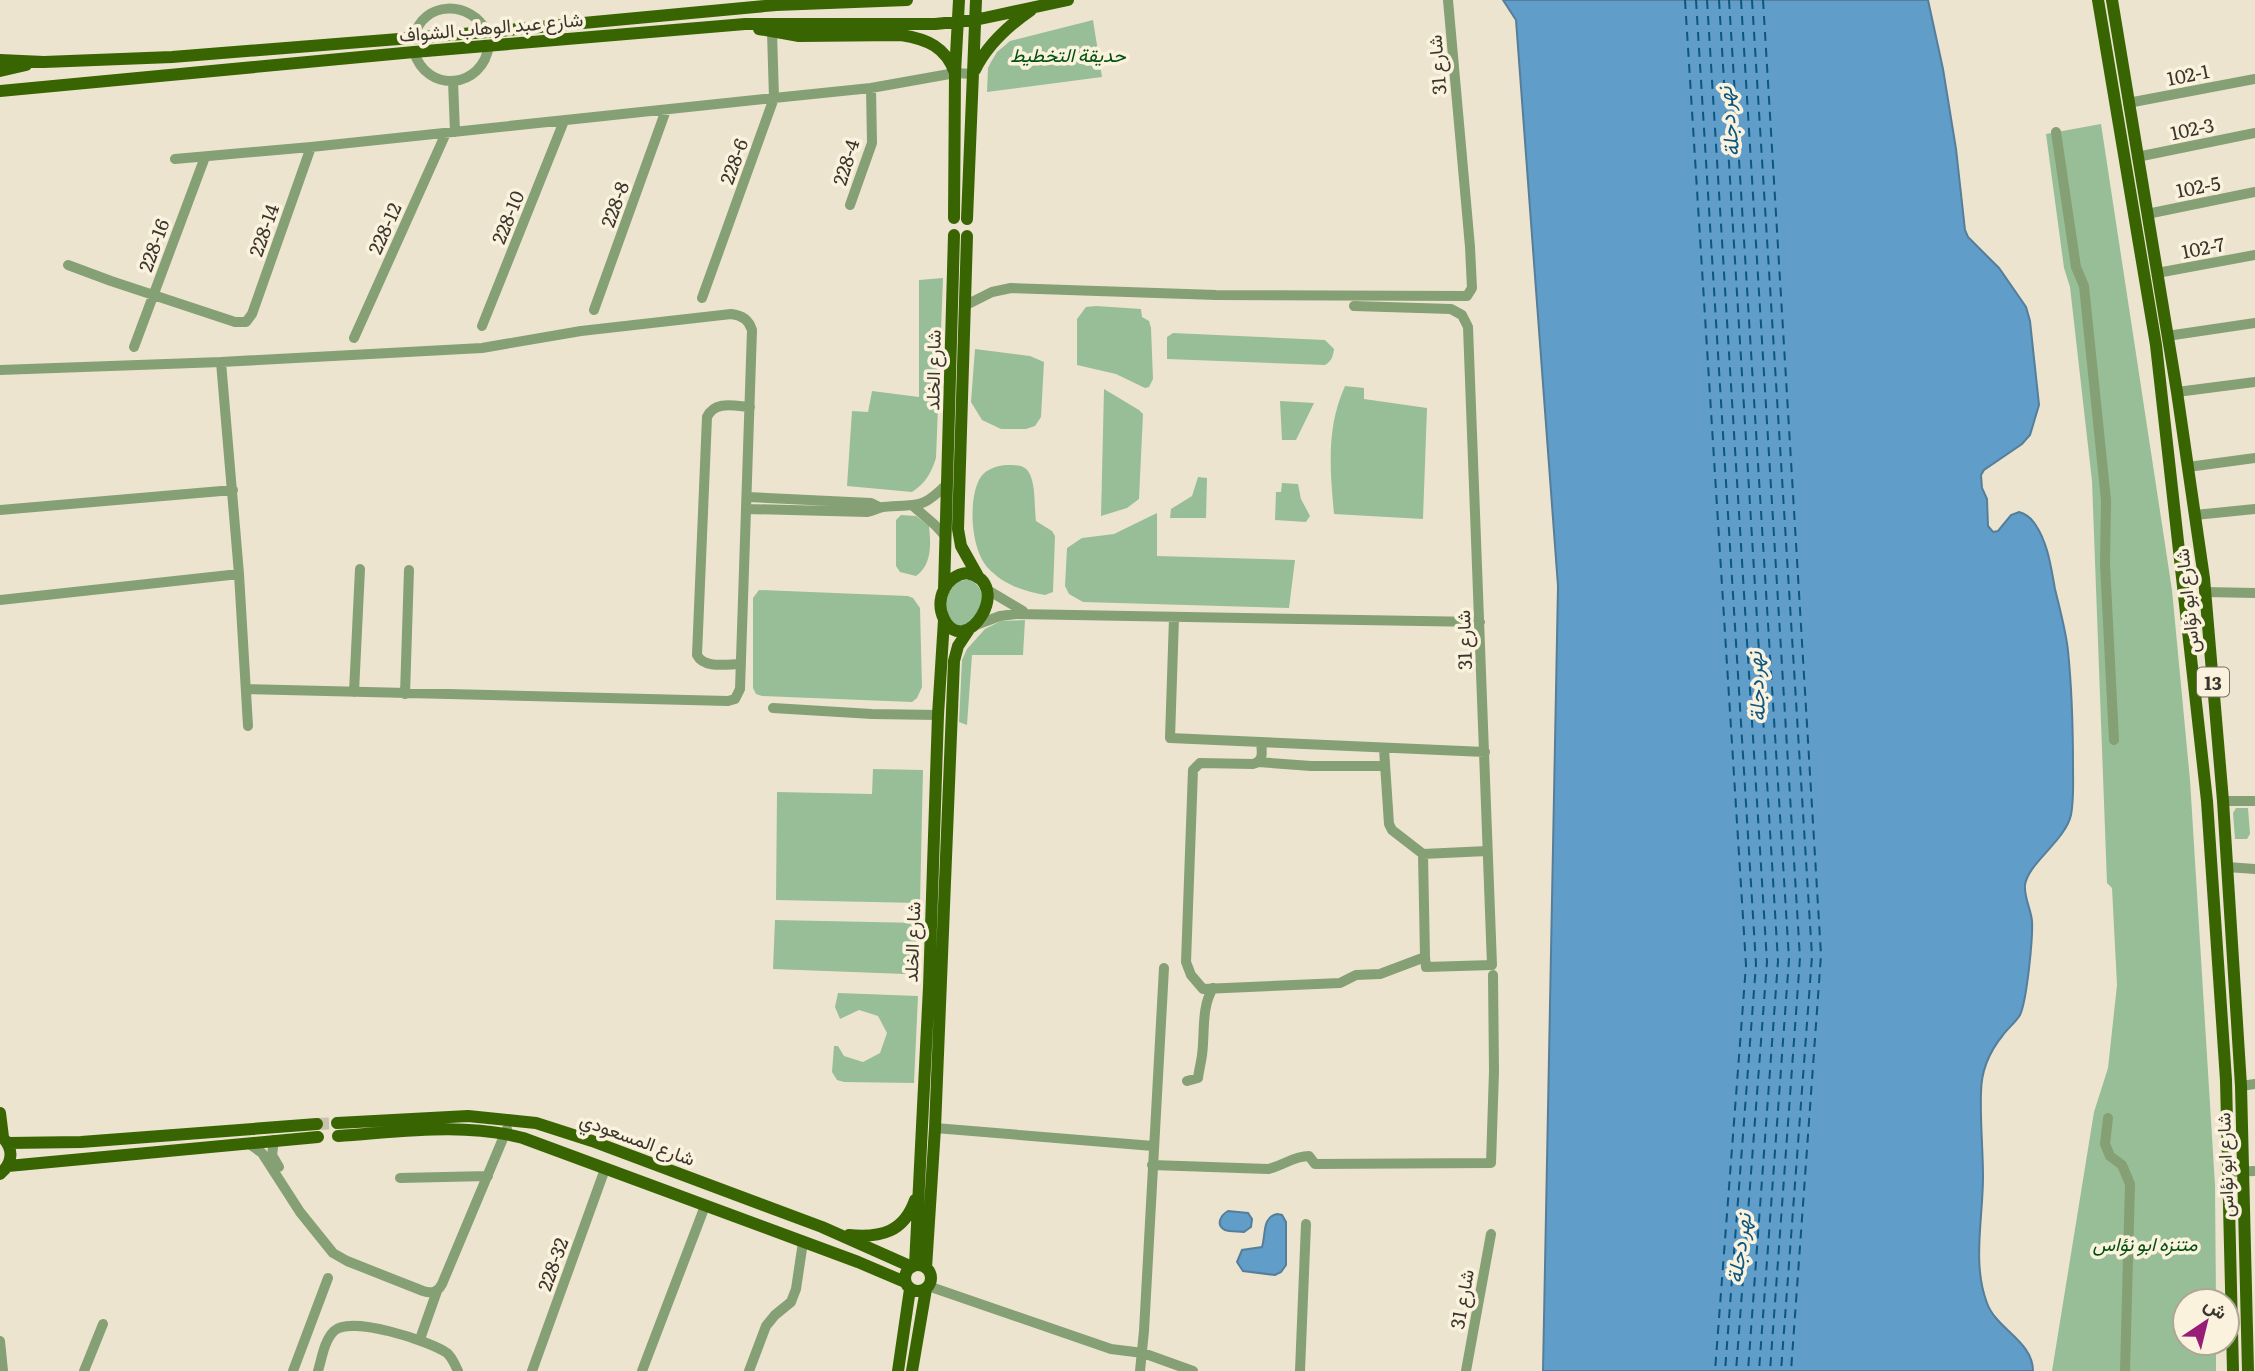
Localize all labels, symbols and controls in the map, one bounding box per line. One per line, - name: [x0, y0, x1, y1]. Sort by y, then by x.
- street label: شارع عبد الوهاب الشواف: [398, 4, 584, 48]
- street label: شارع 31: [1419, 34, 1453, 96]
- park label: حديقة التخطيط: [1010, 40, 1127, 68]
- street label: 102-1: [2164, 56, 2212, 92]
- water label: نهر دجلة: [1706, 84, 1746, 159]
- street label: 102-3: [2168, 110, 2216, 146]
- street label: 228-6: [712, 134, 754, 188]
- street label: 228-4: [825, 135, 865, 189]
- street label: 102-5: [2173, 168, 2223, 204]
- street label: 228-8: [593, 177, 635, 231]
- street label: 228-10: [484, 186, 530, 248]
- street label: 228-12: [360, 198, 408, 258]
- street label: 228-14: [241, 199, 285, 260]
- street label: 228-16: [131, 215, 175, 275]
- street label: 102-7: [2179, 229, 2227, 265]
- street label: شارع الخلد: [917, 329, 947, 411]
- street label: شارع ابو نؤاس: [2167, 547, 2205, 655]
- street label: شارع 31: [1448, 609, 1478, 670]
- water label: نهر دجلة: [1737, 650, 1771, 723]
- road number: 13: [2197, 668, 2229, 696]
- street label: شارع الخلد: [896, 901, 926, 983]
- street label: شارع المسعودي: [575, 1104, 699, 1175]
- street label: شارع ابو نؤاس: [2208, 1112, 2240, 1218]
- water label: نهر دجلة: [1717, 1210, 1757, 1285]
- park label: متنزه ابو نؤاس: [2093, 1229, 2198, 1257]
- street label: 228-32: [529, 1234, 575, 1294]
- street label: شارع 31: [1442, 1267, 1480, 1331]
- north arrow: [2171, 1287, 2241, 1357]
- text: ش: [2199, 1289, 2234, 1325]

